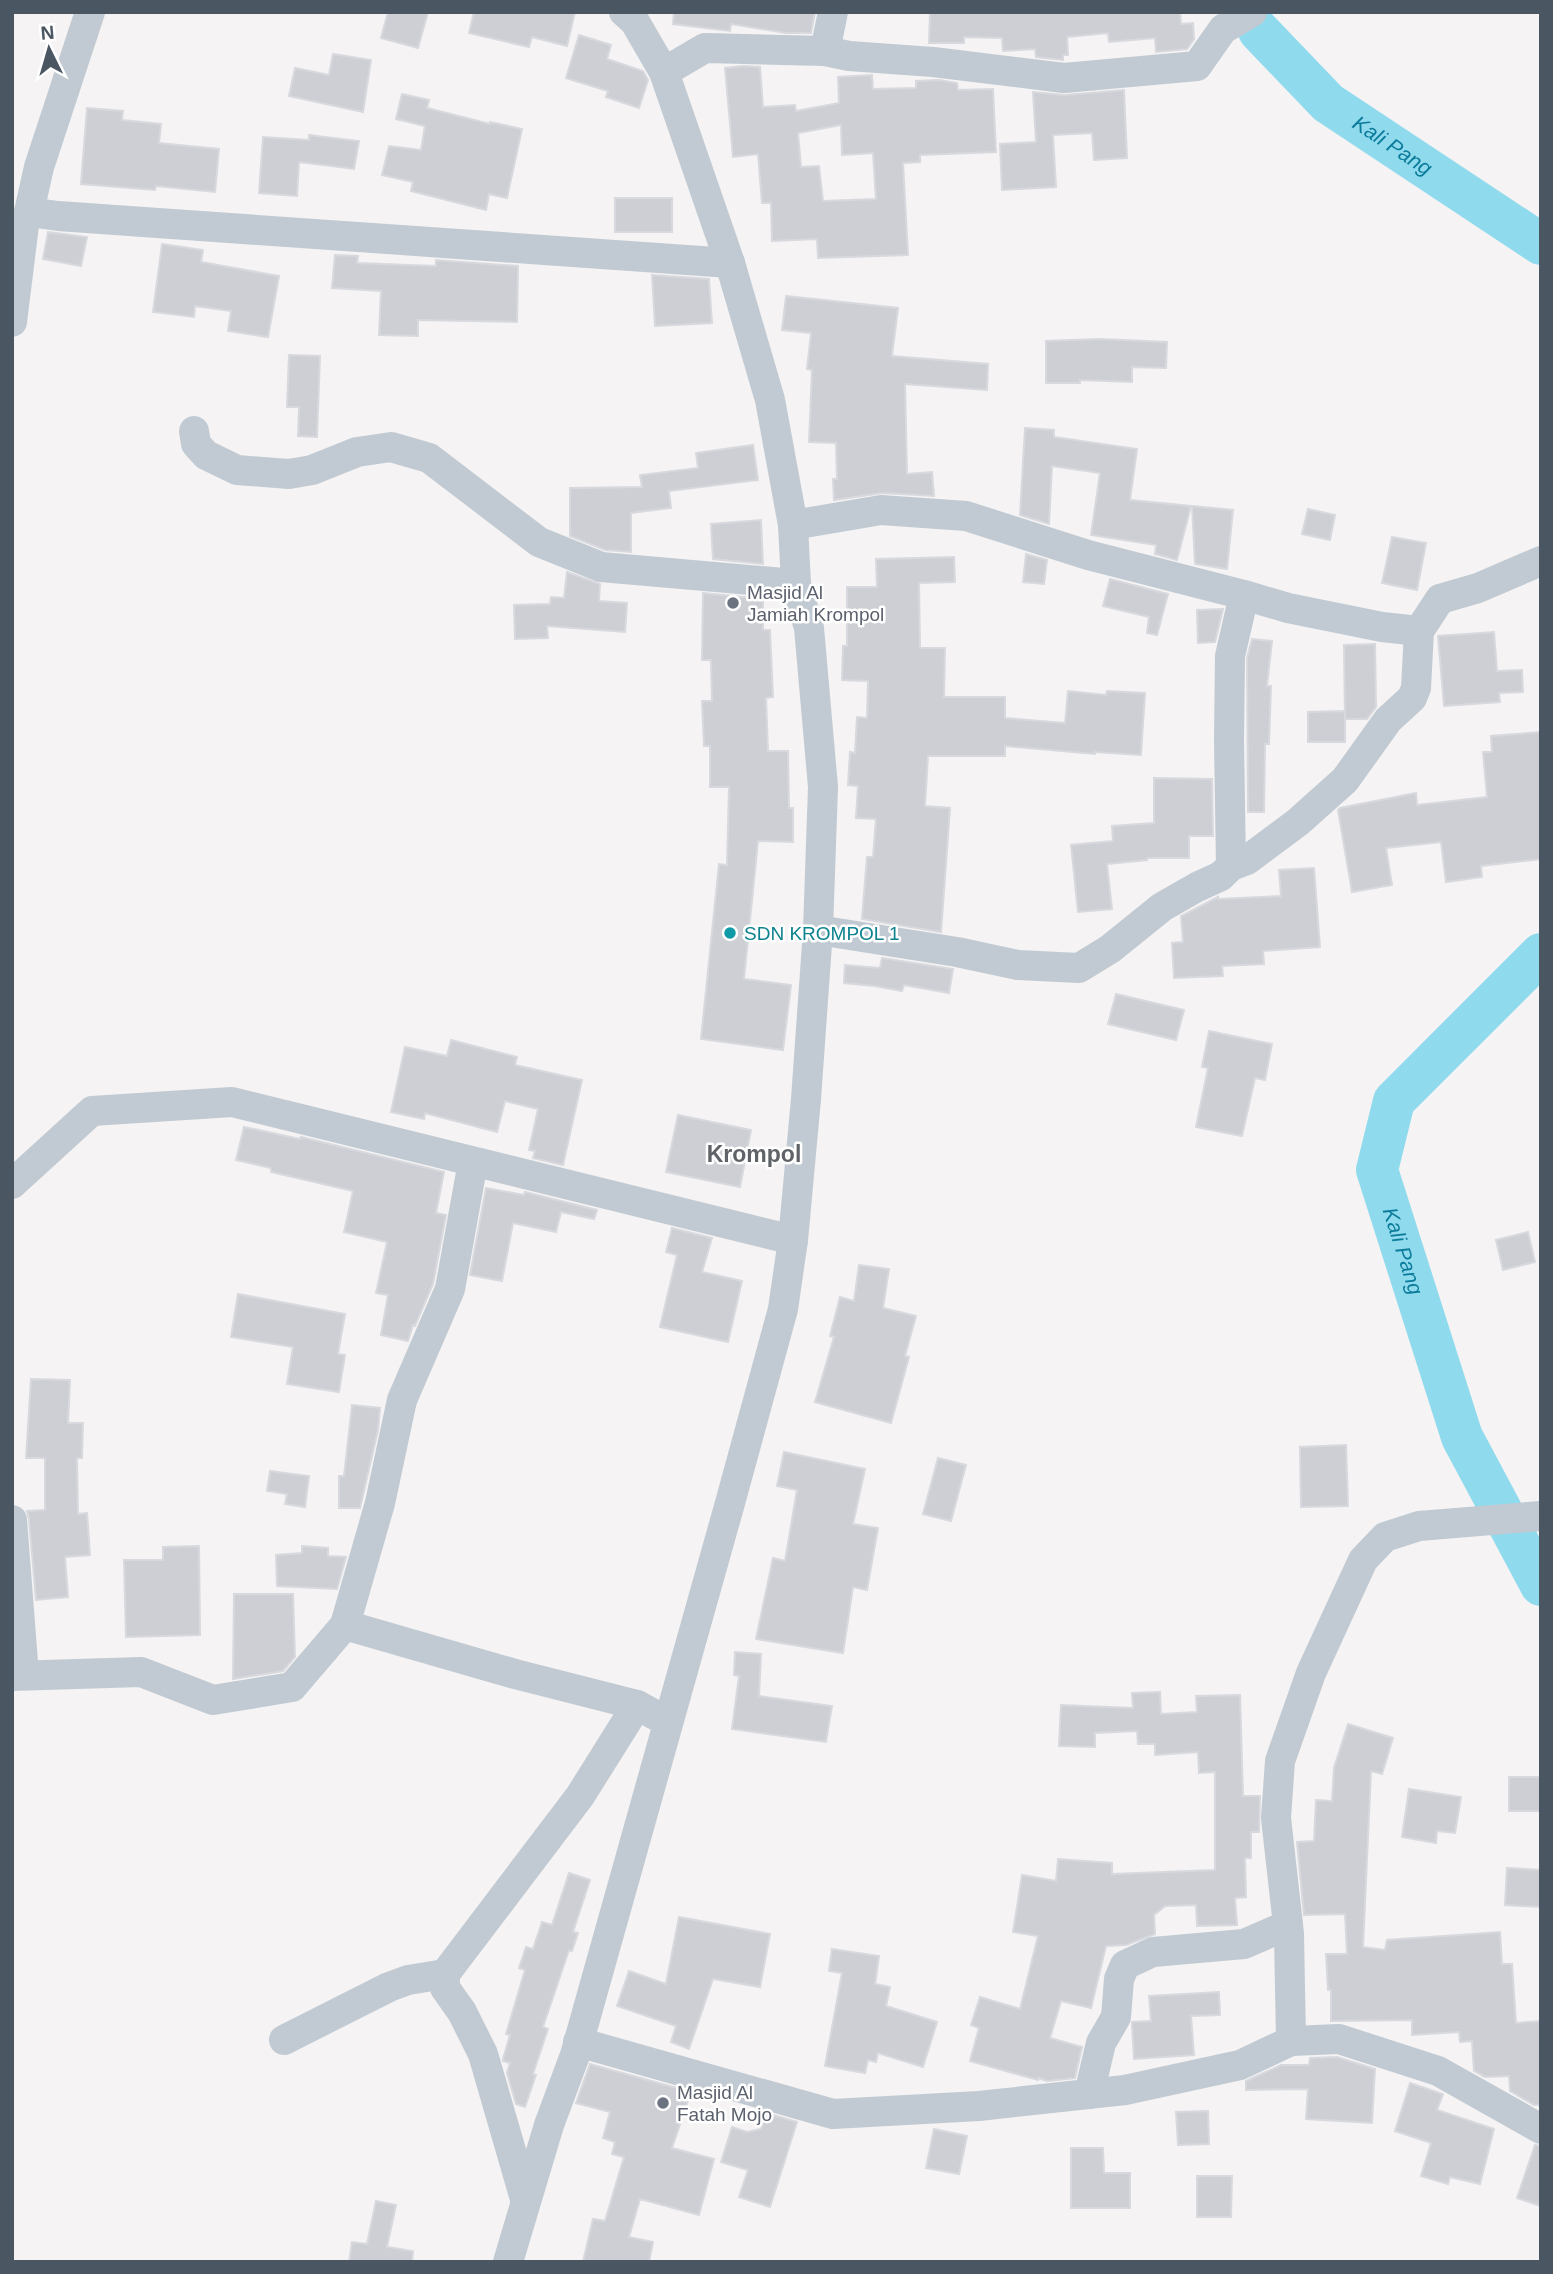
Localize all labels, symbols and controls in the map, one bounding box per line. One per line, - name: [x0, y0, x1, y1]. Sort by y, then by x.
- north arrow: [14, 14, 84, 84]
- text: N: [40, 22, 55, 44]
- water label: Kali Pang: [1349, 111, 1437, 180]
- place label: Masjid Al Jamiah Krompol: [747, 582, 884, 625]
- marker: Masjid Al Jamiah Krompol: [725, 595, 741, 611]
- place label: SDN KROMPOL 1: [744, 923, 900, 944]
- marker: SDN KROMPOL 1: [722, 925, 738, 941]
- district label: Krompol: [707, 1141, 801, 1167]
- water label: Kali Pang: [1379, 1205, 1428, 1298]
- place label: Masjid Al Fatah Mojo: [677, 2082, 772, 2125]
- marker: Masjid Al Fatah Mojo: [655, 2095, 671, 2111]

